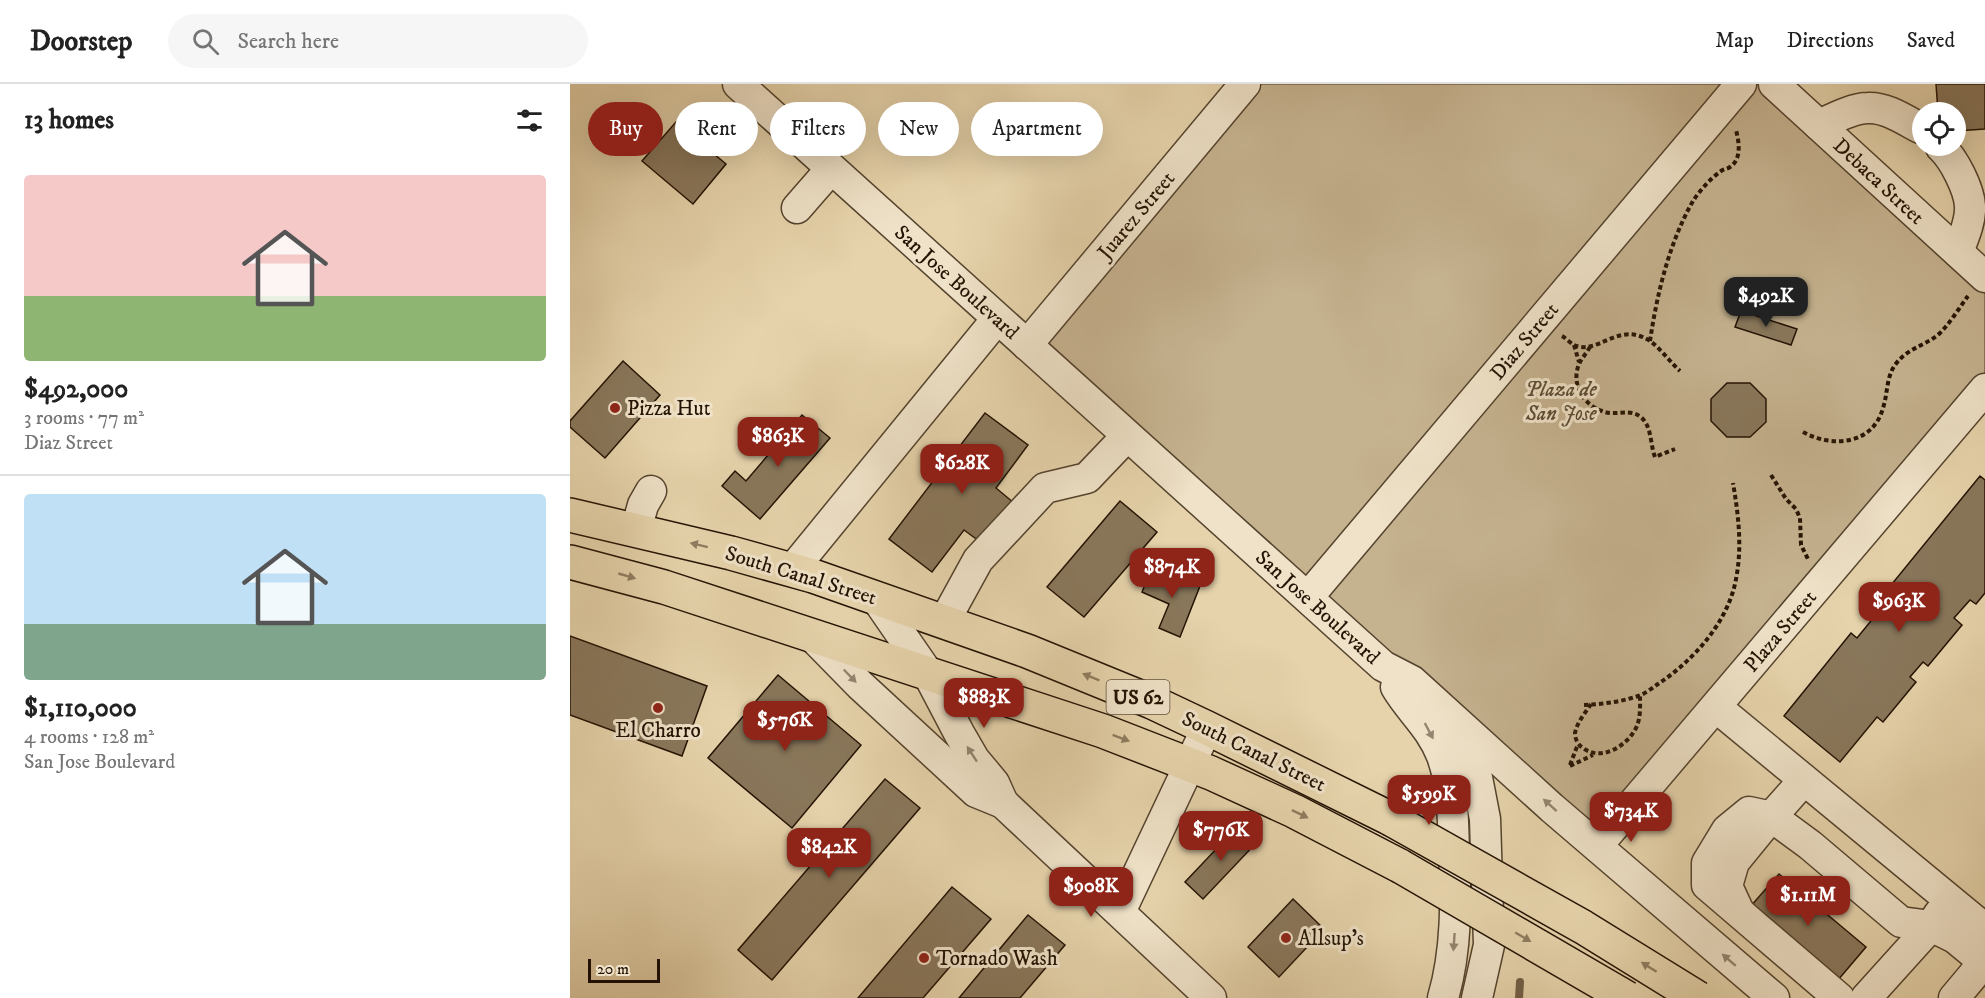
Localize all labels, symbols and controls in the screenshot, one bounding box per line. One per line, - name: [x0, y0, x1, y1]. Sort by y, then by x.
- search box: [168, 14, 588, 68]
- text: Doorstep: [30, 24, 132, 59]
- icon: search: [189, 25, 222, 58]
- text: Search here: [237, 28, 339, 55]
- text: Map: [1715, 28, 1754, 54]
- text: Directions: [1787, 28, 1874, 54]
- text: Saved: [1907, 28, 1955, 54]
- chip: Buy: [588, 102, 663, 156]
- chip: Rent: [675, 102, 758, 156]
- chip: Filters: [770, 102, 866, 156]
- chip: New: [878, 102, 959, 156]
- chip: Apartment: [971, 102, 1103, 156]
- map controls: [1912, 102, 1966, 156]
- button: locate: [1912, 102, 1966, 156]
- text: 13 homes: [24, 104, 114, 137]
- icon: filters: [513, 104, 546, 137]
- street label: Debaca Street: [1827, 133, 1930, 231]
- street label: Juarez Street: [1091, 166, 1181, 266]
- icon: home: [231, 214, 339, 322]
- street label: San Jose Boulevard: [889, 220, 1024, 346]
- pin: $492K: [1724, 277, 1808, 328]
- text: $492K: [1738, 284, 1794, 309]
- street label: Diaz Street: [1485, 297, 1565, 386]
- text: $492,000: [24, 373, 128, 406]
- park label: Plaza de San Jose: [1525, 377, 1598, 427]
- place label: Pizza Hut: [627, 396, 711, 422]
- marker: Pizza Hut: [608, 401, 622, 415]
- text: 3 rooms · 77 m²: [24, 406, 144, 431]
- pin: $863K: [736, 417, 820, 468]
- text: $863K: [752, 424, 804, 449]
- text: Diaz Street: [24, 431, 113, 456]
- pin: $628K: [920, 444, 1004, 495]
- text: $628K: [934, 451, 990, 476]
- icon: home: [231, 533, 339, 641]
- one-way arrow: [690, 540, 709, 550]
- street label: South Canal Street: [722, 541, 880, 611]
- street label: San Jose Boulevard: [1250, 545, 1385, 671]
- pin: $874K: [1130, 548, 1214, 599]
- text: $874K: [1144, 555, 1200, 580]
- one-way arrow: [618, 572, 636, 581]
- pin: $963K: [1857, 582, 1941, 633]
- street label: Plaza Street: [1739, 585, 1823, 678]
- text: $963K: [1873, 589, 1925, 614]
- one-way arrow: [843, 668, 857, 682]
- one-way arrow: [1082, 672, 1100, 681]
- pin: $883K: [942, 678, 1026, 729]
- road number: US 62: [1106, 680, 1170, 714]
- text: $883K: [958, 685, 1010, 710]
- text: $1,110,000: [24, 692, 137, 725]
- marker: El Charro: [651, 701, 665, 715]
- pin: $576K: [743, 701, 827, 752]
- street label: South Canal Street: [1177, 706, 1330, 798]
- text: $576K: [757, 708, 813, 733]
- place label: El Charro: [615, 718, 701, 744]
- one-way arrow: [1424, 723, 1434, 740]
- text: 4 rooms · 128 m²: [24, 725, 154, 750]
- one-way arrow: [1112, 734, 1130, 743]
- one-way arrow: [966, 746, 977, 762]
- text: San Jose Boulevard: [24, 750, 175, 775]
- pin: $599K: [1387, 775, 1471, 826]
- text: $599K: [1402, 782, 1456, 807]
- pin: $734K: [1589, 792, 1673, 843]
- one-way arrow: [1543, 799, 1558, 812]
- text: $734K: [1604, 799, 1658, 824]
- one-way arrow: [1292, 810, 1309, 819]
- pin: $776K: [1179, 811, 1263, 862]
- text: $776K: [1193, 818, 1249, 843]
- pin: $842K: [787, 828, 871, 879]
- text: $842K: [801, 835, 857, 860]
- pin: $908K: [1049, 867, 1133, 918]
- text: $908K: [1063, 874, 1119, 899]
- pin: $1.11M: [1759, 876, 1857, 927]
- text: $1.11M: [1780, 883, 1836, 908]
- place label: Allsup's: [1298, 926, 1364, 952]
- marker: Allsup's: [1279, 931, 1293, 945]
- one-way arrow: [1515, 932, 1532, 942]
- one-way arrow: [1449, 933, 1459, 952]
- place label: Tornado Wash: [936, 946, 1058, 972]
- marker: Tornado Wash: [917, 951, 931, 965]
- one-way arrow: [1722, 954, 1737, 967]
- scale bar: [588, 956, 660, 984]
- text: 20 m: [597, 959, 629, 979]
- one-way arrow: [1640, 962, 1657, 973]

